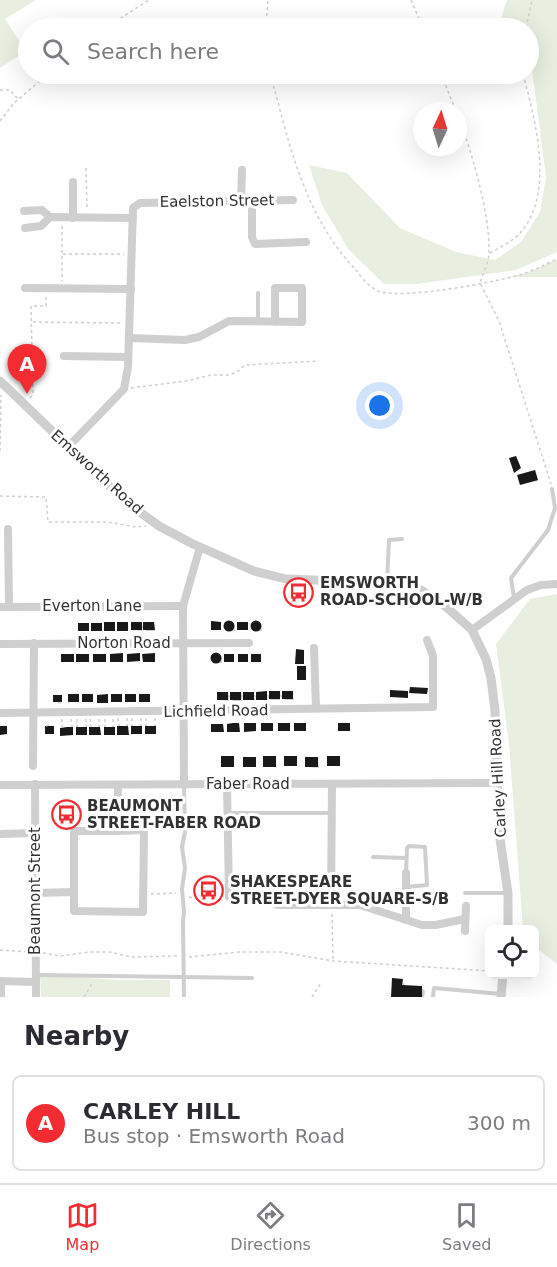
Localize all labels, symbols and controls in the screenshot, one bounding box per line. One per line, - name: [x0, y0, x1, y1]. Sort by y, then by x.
- search box: [18, 18, 539, 84]
- icon: search: [39, 35, 72, 68]
- text: Search here: [87, 39, 219, 64]
- north arrow: [413, 102, 467, 156]
- street label: Eaelston Street: [159, 191, 275, 211]
- pin: A: [8, 344, 46, 394]
- your location: [365, 391, 394, 420]
- street label: Emsworth Road: [47, 426, 147, 518]
- place label: EMSWORTH ROAD-SCHOOL-W/B: [320, 574, 483, 609]
- bus stop icon: EMSWORTH ROAD-SCHOOL-W/B: [283, 576, 315, 608]
- street label: Everton Lane: [42, 597, 142, 615]
- street label: Norton Road: [77, 634, 171, 652]
- street label: Lichfield Road: [163, 701, 269, 721]
- street label: Carley Hill Road: [486, 718, 510, 838]
- street label: Faber Road: [206, 775, 290, 793]
- place label: BEAUMONT STREET-FABER ROAD: [87, 797, 261, 832]
- bus stop icon: BEAUMONT STREET-FABER ROAD: [50, 799, 82, 831]
- street label: Beaumont Street: [26, 827, 44, 955]
- place label: SHAKESPEARE STREET-DYER SQUARE-S/B: [230, 873, 449, 908]
- bus stop icon: SHAKESPEARE STREET-DYER SQUARE-S/B: [193, 875, 225, 907]
- map controls: [485, 925, 539, 979]
- button: locate: [485, 925, 539, 979]
- text: Nearby: [24, 1021, 129, 1051]
- text: CARLEY HILL: [83, 1099, 240, 1124]
- text: A: [38, 1111, 53, 1135]
- text: 300 m: [467, 1111, 531, 1135]
- text: Bus stop · Emsworth Road: [83, 1124, 345, 1148]
- tab: Map: [66, 1199, 99, 1254]
- tab: Directions: [230, 1199, 311, 1254]
- tab: Saved: [442, 1199, 491, 1254]

